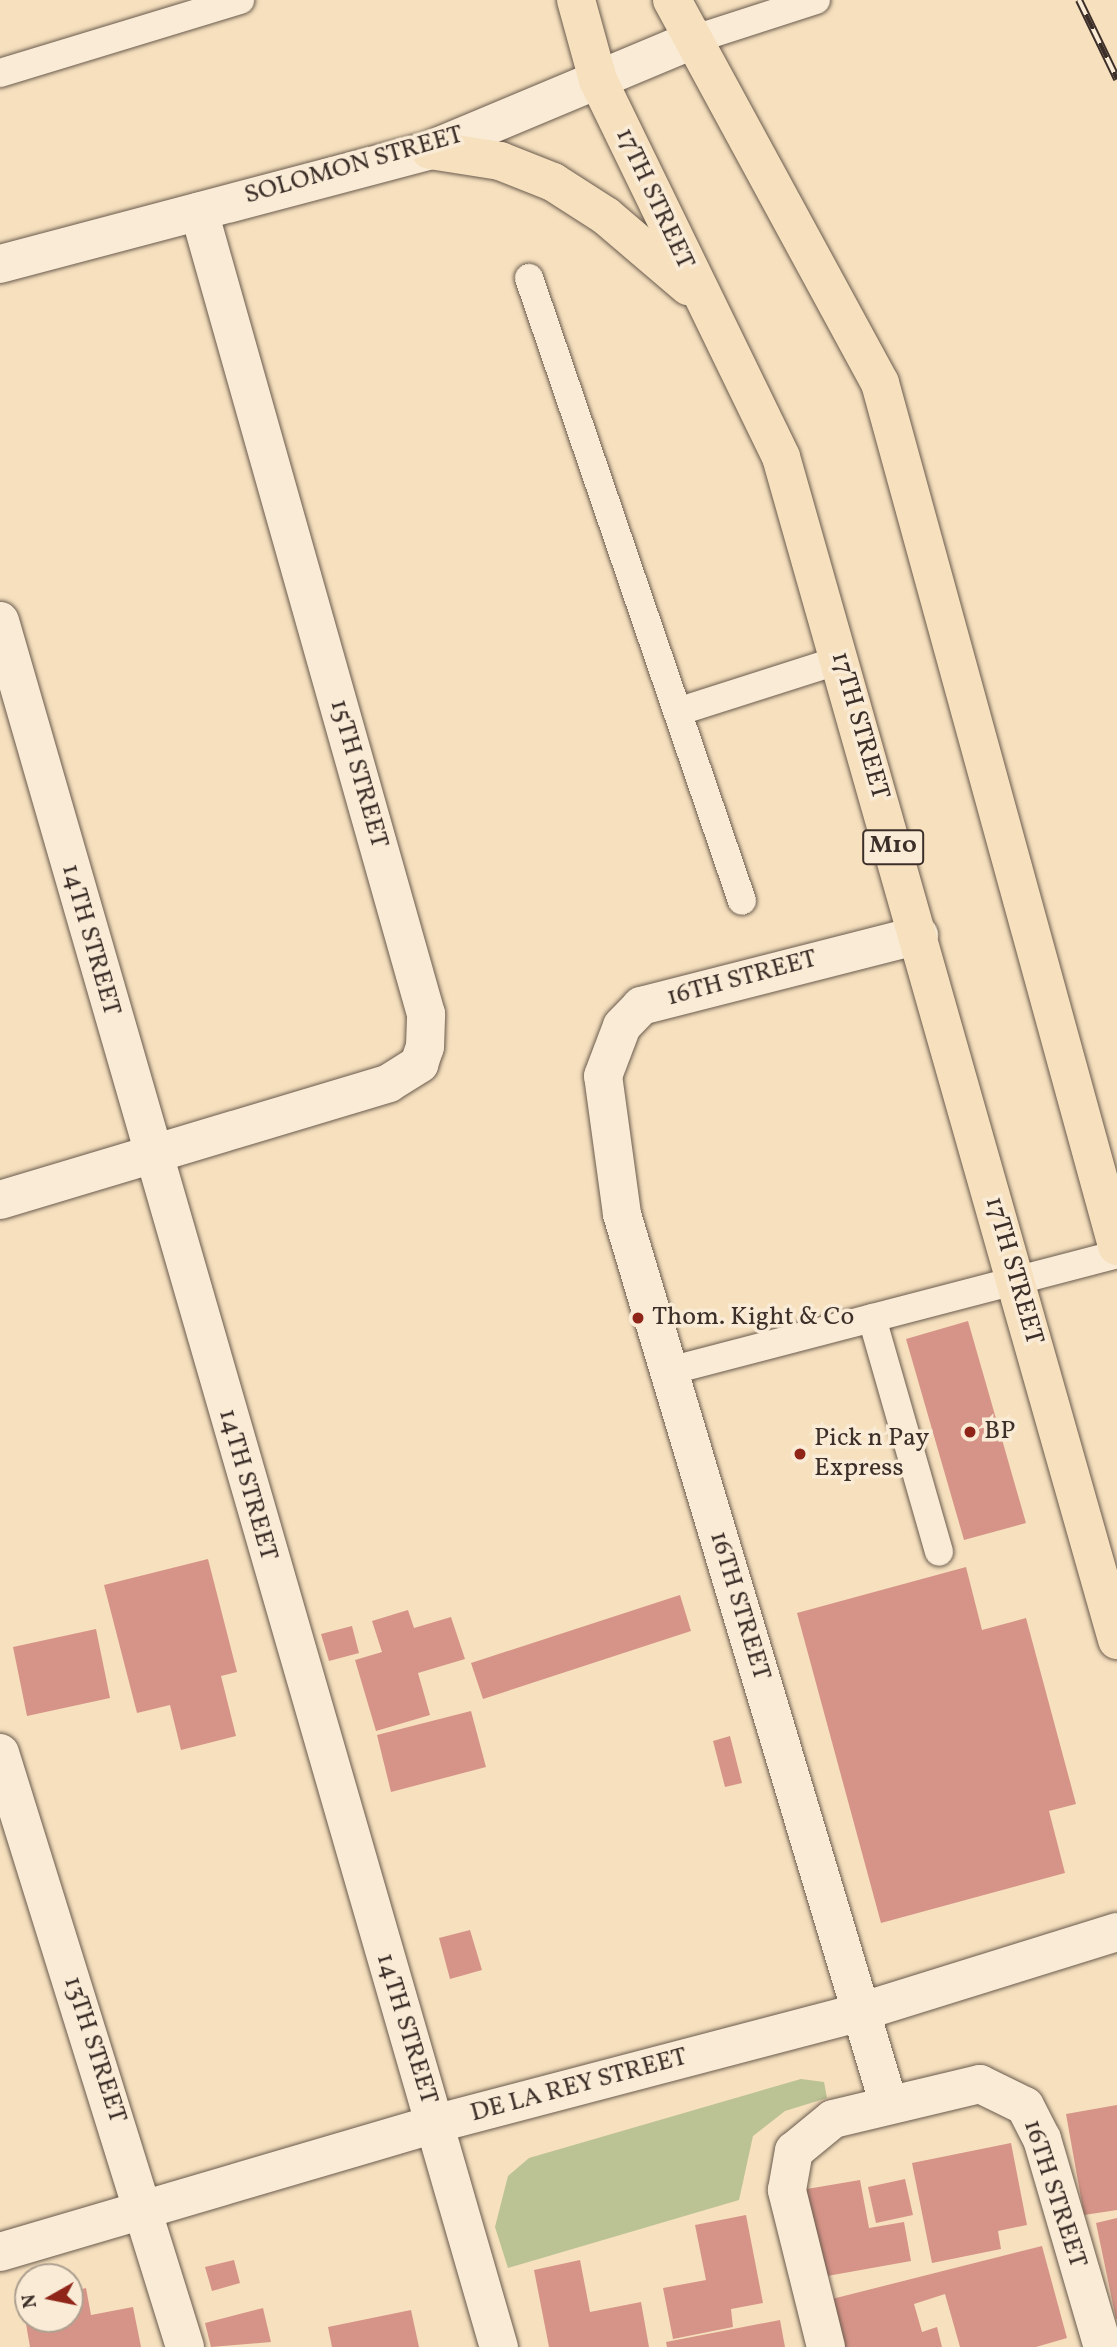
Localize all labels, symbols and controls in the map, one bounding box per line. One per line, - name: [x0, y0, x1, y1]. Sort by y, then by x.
- street label: SOLOMON STREET: [241, 120, 467, 212]
- street label: 17TH STREET: [608, 123, 700, 275]
- street label: 17TH STREET: [823, 648, 895, 804]
- street label: 15TH STREET: [322, 696, 394, 852]
- road number: M10: [862, 826, 924, 868]
- street label: 14TH STREET: [53, 860, 127, 1020]
- street label: 16TH STREET: [664, 944, 820, 1014]
- street label: 17TH STREET: [977, 1193, 1049, 1349]
- place label: Thom. Kight & Co: [652, 1302, 854, 1334]
- marker: Thom. Kight & Co: [630, 1310, 646, 1326]
- street label: 14TH STREET: [210, 1405, 284, 1565]
- place label: BP: [984, 1416, 1015, 1448]
- place label: Pick n Pay Express: [814, 1423, 929, 1484]
- marker: BP: [962, 1424, 978, 1440]
- marker: Pick n Pay Express: [792, 1446, 808, 1462]
- street label: 16TH STREET: [702, 1528, 776, 1684]
- street label: 14TH STREET: [368, 1950, 444, 2108]
- street label: 13TH STREET: [56, 1973, 132, 2127]
- street label: DE LA REY STREET: [467, 2042, 691, 2130]
- street label: 16TH STREET: [1015, 2116, 1093, 2272]
- north arrow: [14, 2263, 84, 2333]
- text: N: [16, 2292, 44, 2310]

